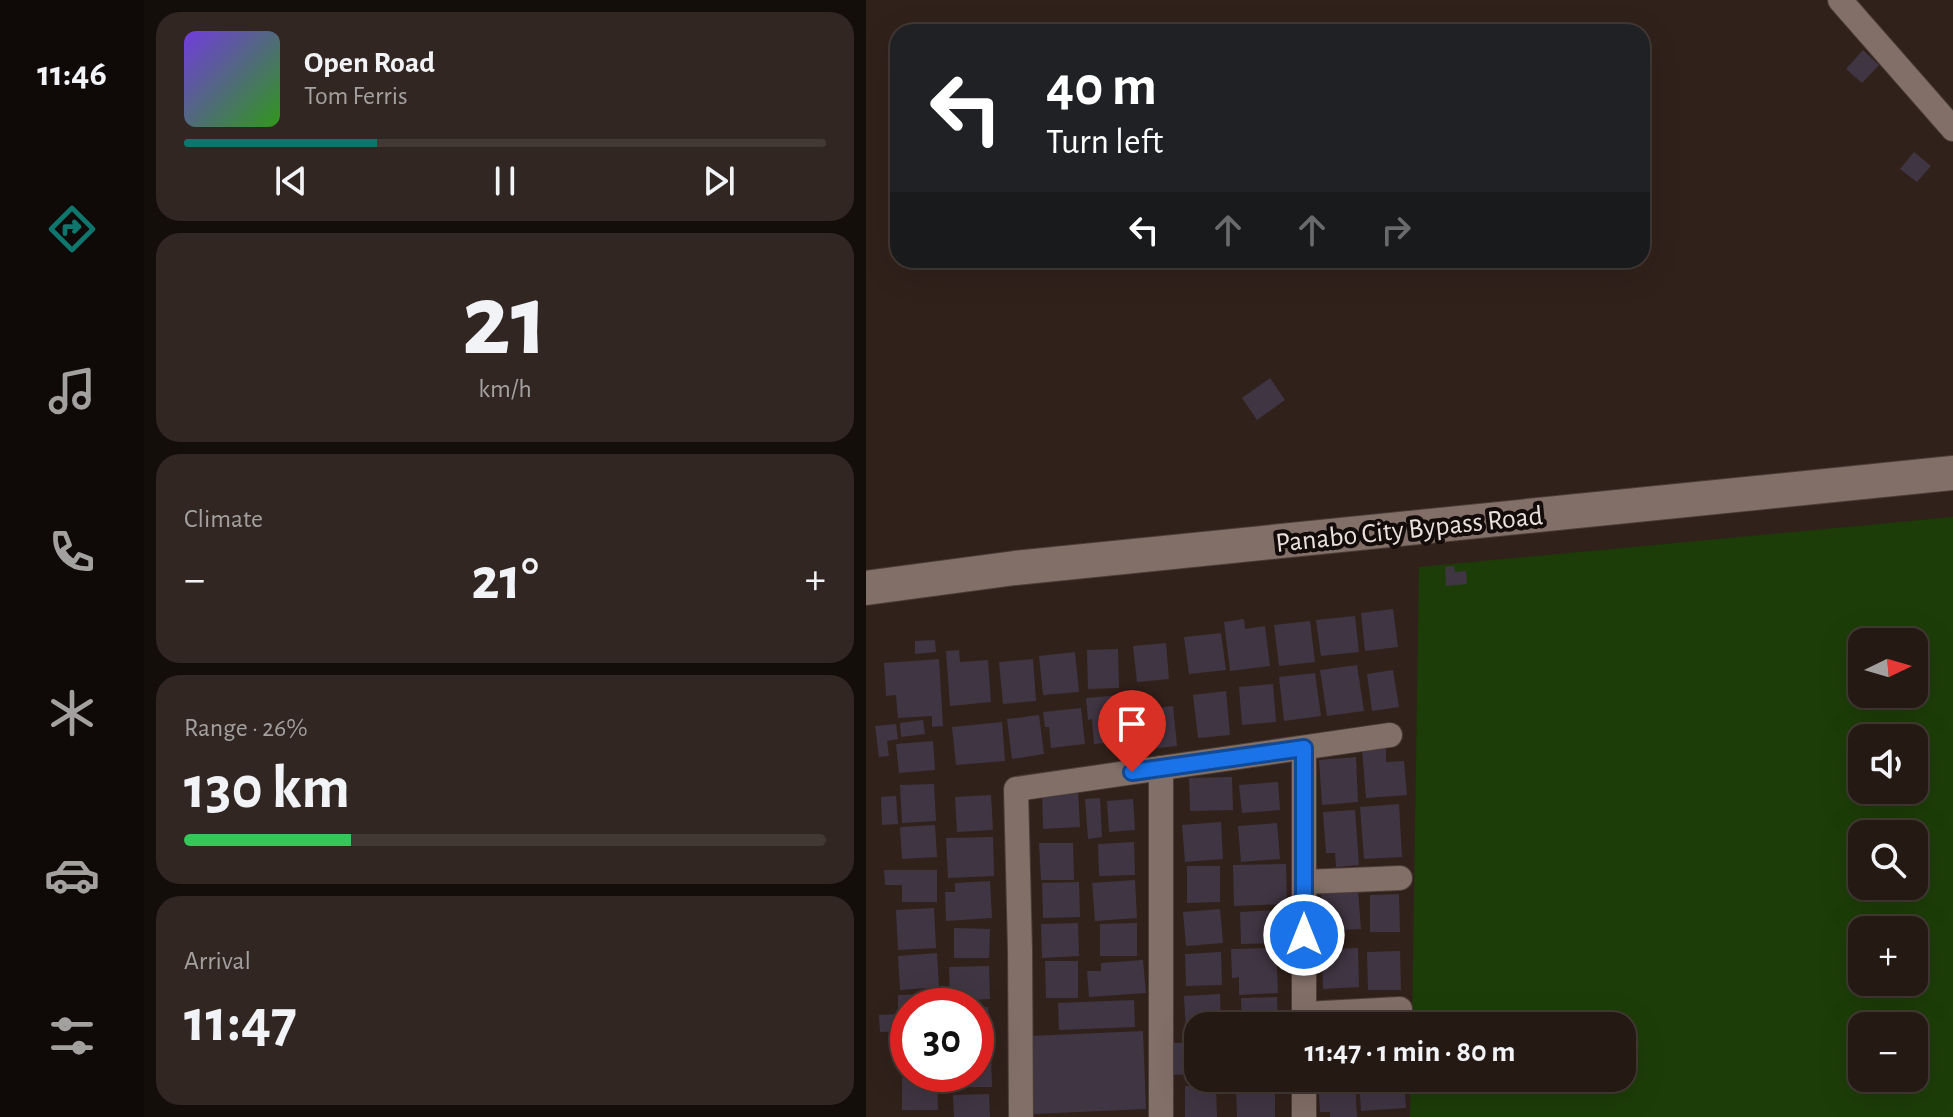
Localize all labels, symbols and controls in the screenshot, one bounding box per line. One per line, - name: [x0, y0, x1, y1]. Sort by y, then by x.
- text: Open Road: [304, 48, 435, 78]
- text: 11:46: [37, 56, 107, 92]
- icon: left: [914, 56, 1018, 160]
- text: 40 m: [1046, 59, 1157, 115]
- text: Tom Ferris: [304, 83, 408, 109]
- text: Turn left: [1046, 124, 1163, 160]
- icon: previous: [269, 159, 313, 203]
- icon: pause: [483, 159, 527, 203]
- icon: next: [697, 159, 741, 203]
- icon: directions: [44, 201, 100, 257]
- icon: left: [1122, 208, 1166, 252]
- icon: ahead: [1206, 208, 1250, 252]
- icon: ahead: [1290, 208, 1334, 252]
- icon: right: [1374, 208, 1418, 252]
- text: 21: [462, 270, 548, 374]
- icon: music: [44, 363, 100, 419]
- text: km/h: [478, 376, 532, 402]
- street label: Panabo City Bypass Road: [1274, 502, 1544, 558]
- text: Climate: [184, 506, 263, 532]
- icon: phone: [44, 524, 100, 580]
- text: 21°: [471, 550, 539, 610]
- text: −: [184, 558, 205, 602]
- text: +: [805, 558, 826, 602]
- north arrow: [1848, 628, 1928, 708]
- map controls: [1848, 628, 1928, 1092]
- icon: climate: [44, 685, 100, 741]
- pin: [1098, 690, 1166, 772]
- icon: arrive: [1110, 702, 1154, 746]
- text: Range · 26%: [184, 715, 308, 741]
- button: sound: [1848, 724, 1928, 804]
- text: 130 km: [184, 759, 350, 819]
- button: search: [1848, 820, 1928, 900]
- icon: car: [44, 847, 100, 903]
- position arrow: [1262, 893, 1346, 977]
- button: +: [1848, 916, 1928, 996]
- text: Arrival: [184, 948, 251, 974]
- speed limit sign: 30: [890, 988, 994, 1092]
- text: 11:47: [184, 992, 297, 1052]
- icon: filters: [44, 1008, 100, 1064]
- button: −: [1848, 1012, 1928, 1092]
- text: 11:47 · 1 min · 80 m: [1305, 1037, 1515, 1067]

